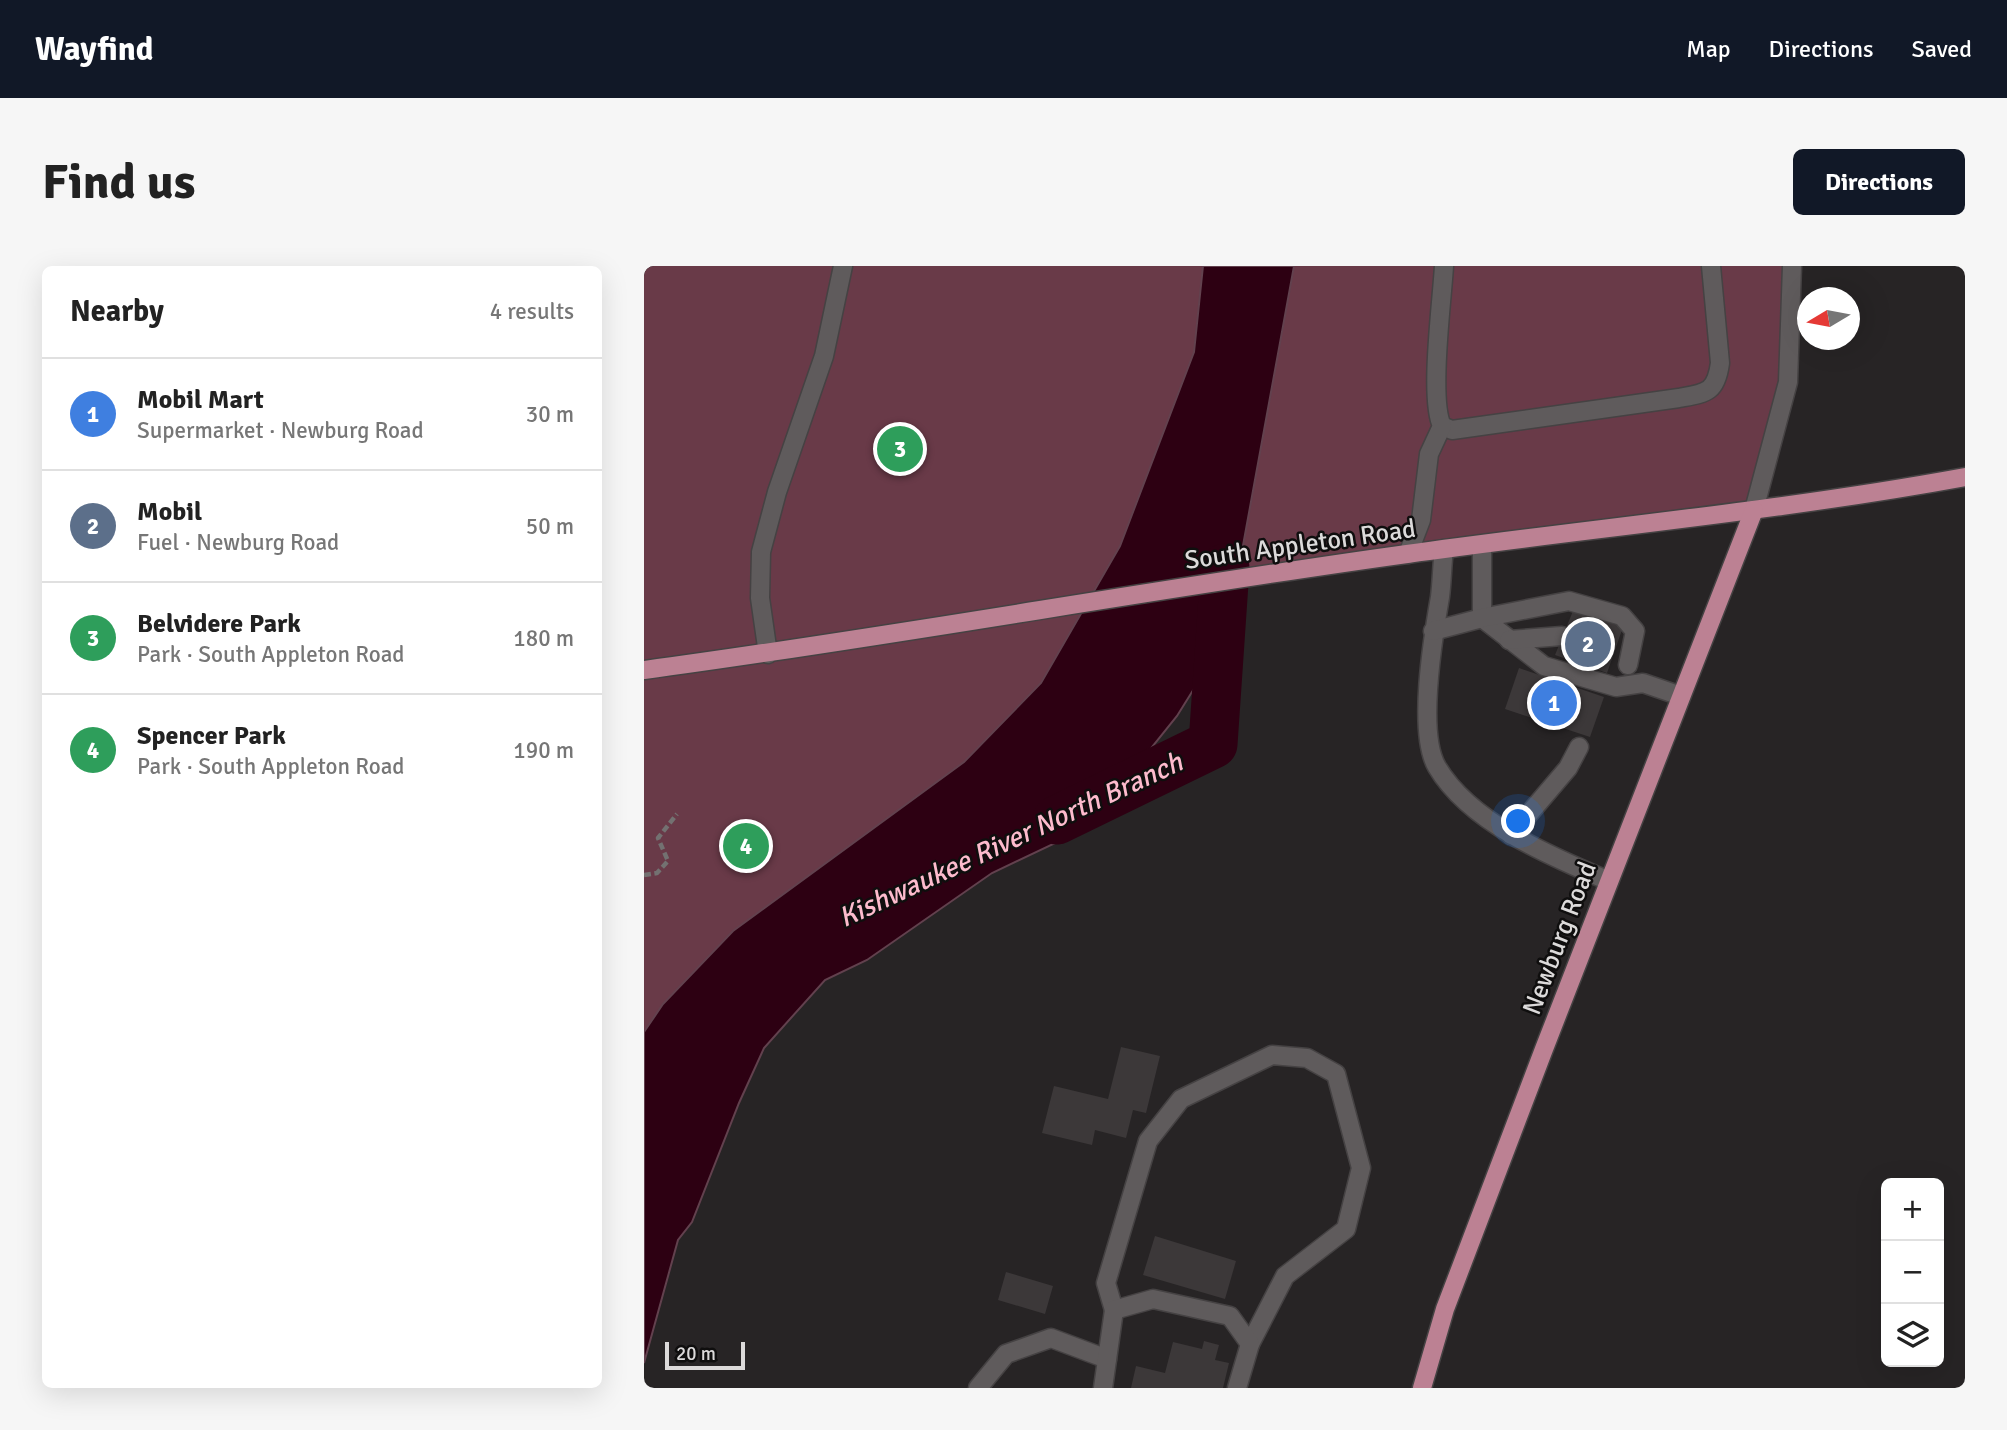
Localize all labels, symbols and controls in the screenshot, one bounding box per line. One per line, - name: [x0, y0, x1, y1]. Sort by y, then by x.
- text: Wayfind: [35, 29, 154, 70]
- text: Map: [1686, 34, 1731, 64]
- text: Directions: [1769, 34, 1874, 64]
- text: Saved: [1912, 34, 1972, 64]
- button: Directions: [1793, 149, 1965, 215]
- text: Find us: [42, 152, 195, 212]
- north arrow: [1797, 287, 1860, 350]
- text: Nearby: [70, 293, 164, 330]
- text: 4 results: [490, 297, 574, 326]
- text: Mobil Mart: [137, 384, 264, 416]
- text: 1: [87, 400, 99, 429]
- text: 30 m: [526, 400, 574, 429]
- text: Supermarket · Newburg Road: [137, 416, 424, 445]
- pin: 3: [877, 423, 923, 475]
- text: Mobil: [137, 496, 202, 528]
- text: 2: [87, 512, 99, 541]
- text: 50 m: [526, 512, 574, 541]
- street label: South Appleton Road: [1183, 513, 1418, 577]
- text: Fuel · Newburg Road: [137, 528, 339, 557]
- text: Belvidere Park: [137, 608, 301, 640]
- pin: 2: [1565, 618, 1611, 670]
- text: 3: [87, 624, 99, 653]
- text: 180 m: [513, 624, 574, 653]
- text: Park · South Appleton Road: [137, 640, 404, 669]
- pin: 1: [1531, 677, 1577, 729]
- text: Spencer Park: [137, 720, 286, 752]
- text: 4: [87, 736, 99, 765]
- text: 190 m: [513, 736, 574, 765]
- water label: Kishwaukee River North Branch: [833, 745, 1189, 935]
- text: Park · South Appleton Road: [137, 752, 404, 781]
- your location: [1501, 804, 1535, 838]
- pin: 4: [723, 820, 769, 872]
- street label: Newburg Road: [1516, 857, 1604, 1019]
- map controls: [1881, 1178, 1944, 1367]
- button: +: [1881, 1178, 1944, 1241]
- button: −: [1881, 1241, 1944, 1304]
- button: layers: [1881, 1304, 1944, 1367]
- scale bar: [665, 1339, 746, 1371]
- text: 20 m: [676, 1342, 716, 1366]

